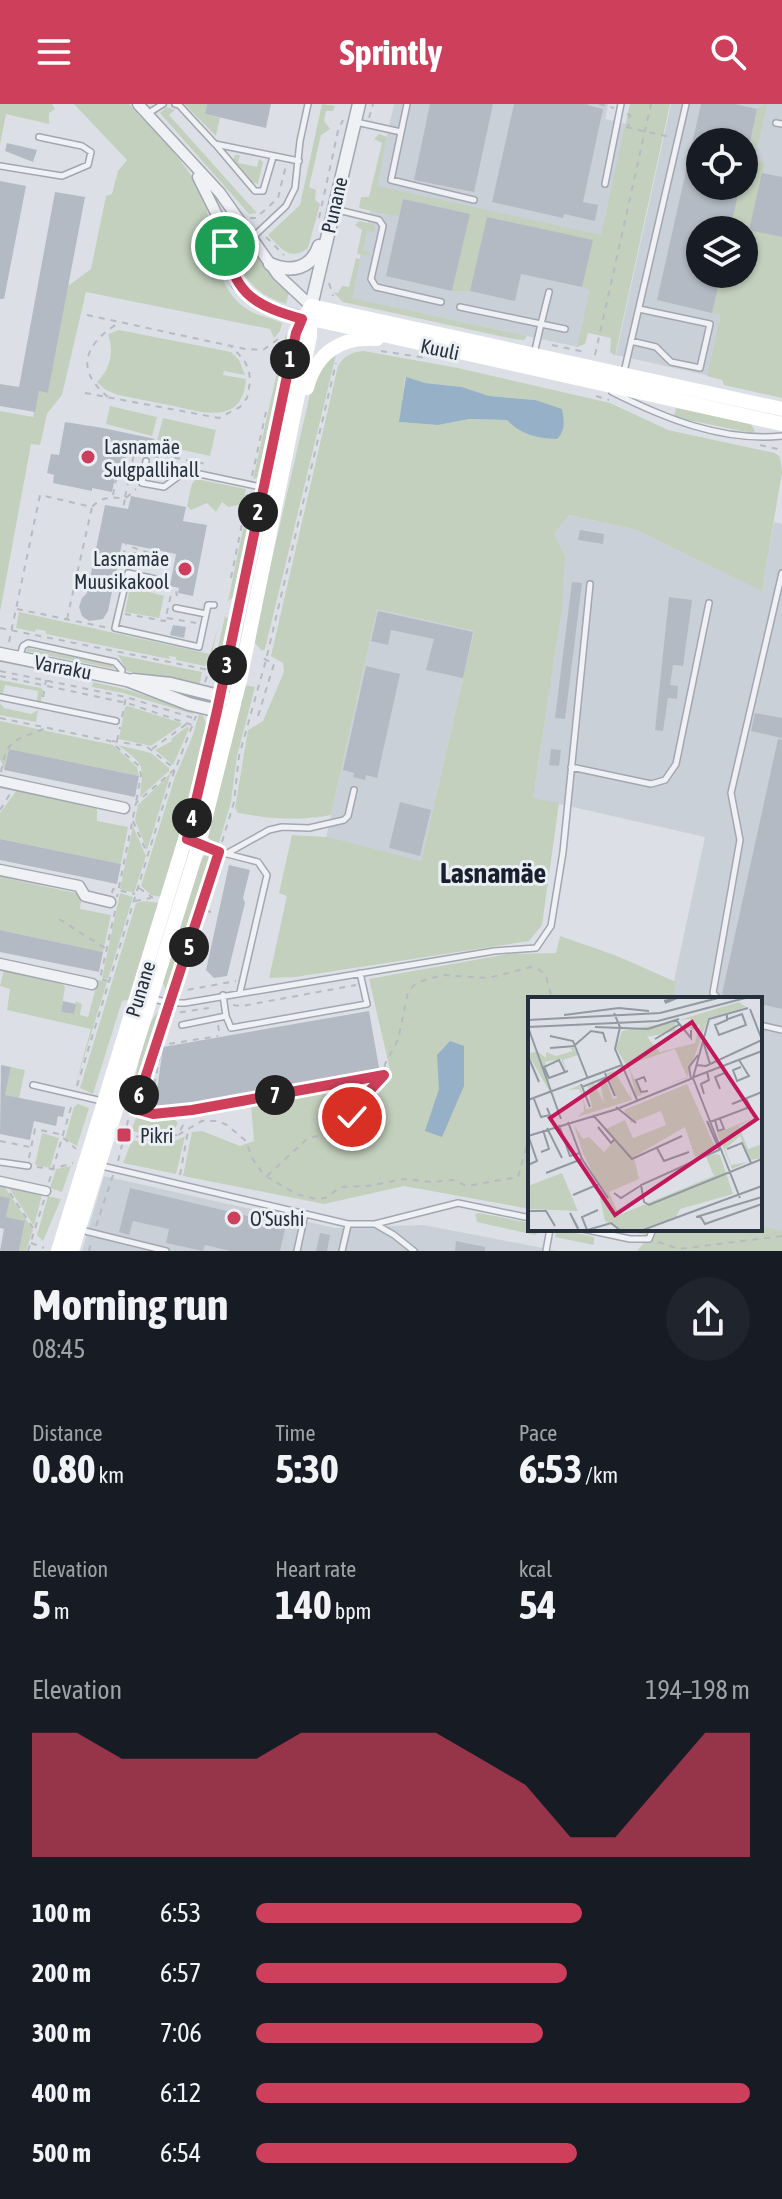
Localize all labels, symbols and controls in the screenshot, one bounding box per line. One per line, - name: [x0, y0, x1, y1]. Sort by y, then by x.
- icon: menu: [32, 30, 76, 74]
- icon: search: [706, 30, 750, 74]
- text: Sprintly: [340, 31, 442, 73]
- map controls: [686, 128, 758, 288]
- button: locate: [686, 128, 758, 200]
- street label: Punane: [316, 175, 352, 235]
- pin: [191, 212, 259, 280]
- button: layers: [686, 216, 758, 288]
- icon: arrive: [203, 224, 247, 268]
- street label: Kuuli: [419, 334, 461, 364]
- pin: 1: [270, 339, 310, 379]
- text: 1: [285, 346, 295, 372]
- place label: Lasnamäe Sulgpallihall: [104, 435, 200, 481]
- marker: Lasnamäe Sulgpallihall: [79, 448, 97, 466]
- pin: 2: [238, 492, 278, 532]
- text: 2: [253, 499, 263, 525]
- place label: Lasnamäe Muusikakool: [74, 547, 170, 593]
- marker: Lasnamäe Muusikakool: [176, 560, 194, 578]
- pin: 3: [207, 645, 247, 685]
- street label: Varraku: [32, 650, 94, 684]
- text: 3: [222, 652, 232, 678]
- pin: 4: [172, 798, 212, 838]
- text: 4: [187, 805, 197, 831]
- district label: Lasnamäe: [440, 857, 546, 889]
- pin: 5: [169, 927, 209, 967]
- text: 5: [184, 934, 194, 960]
- street label: Punane: [121, 958, 159, 1020]
- inset map: [528, 997, 762, 1231]
- pin: 6: [119, 1075, 159, 1115]
- pin: 7: [255, 1075, 295, 1115]
- text: 6: [134, 1082, 144, 1108]
- text: 7: [270, 1082, 280, 1108]
- pin: [318, 1083, 386, 1151]
- icon: check: [330, 1095, 374, 1139]
- place label: Pikri: [140, 1124, 173, 1147]
- marker: Pikri: [115, 1126, 133, 1144]
- place label: O'Sushi: [250, 1207, 304, 1230]
- marker: O'Sushi: [225, 1209, 243, 1227]
- button: share: [666, 1277, 750, 1361]
- text: Morning run: [32, 1279, 228, 1329]
- text: 08:45: [32, 1334, 86, 1364]
- text: Distance: [32, 1420, 103, 1446]
- text: Time: [275, 1420, 315, 1446]
- text: Pace: [519, 1420, 557, 1446]
- text: 0.80: [32, 1446, 96, 1491]
- text: 5:30: [275, 1446, 339, 1491]
- text: 6:53: [519, 1446, 582, 1491]
- text: km: [96, 1462, 124, 1488]
- text: /km: [582, 1462, 618, 1488]
- text: Elevation: [32, 1556, 108, 1582]
- text: Heart rate: [275, 1556, 356, 1582]
- text: kcal: [519, 1556, 552, 1582]
- text: 5: [32, 1582, 51, 1627]
- text: 140: [275, 1582, 332, 1627]
- text: 54: [519, 1582, 556, 1627]
- text: m: [51, 1598, 70, 1624]
- text: bpm: [332, 1598, 371, 1624]
- text: Elevation: [32, 1675, 122, 1705]
- text: 194–198 m: [645, 1675, 750, 1705]
- text: 100 m: [32, 1898, 91, 1928]
- text: 6:53: [160, 1898, 201, 1928]
- text: 200 m: [32, 1958, 91, 1988]
- text: 6:57: [160, 1958, 201, 1988]
- text: 300 m: [32, 2018, 91, 2048]
- text: 7:06: [160, 2018, 202, 2048]
- text: 400 m: [32, 2078, 91, 2108]
- text: 6:12: [160, 2078, 201, 2108]
- text: 500 m: [32, 2138, 91, 2168]
- text: 6:54: [160, 2138, 201, 2168]

